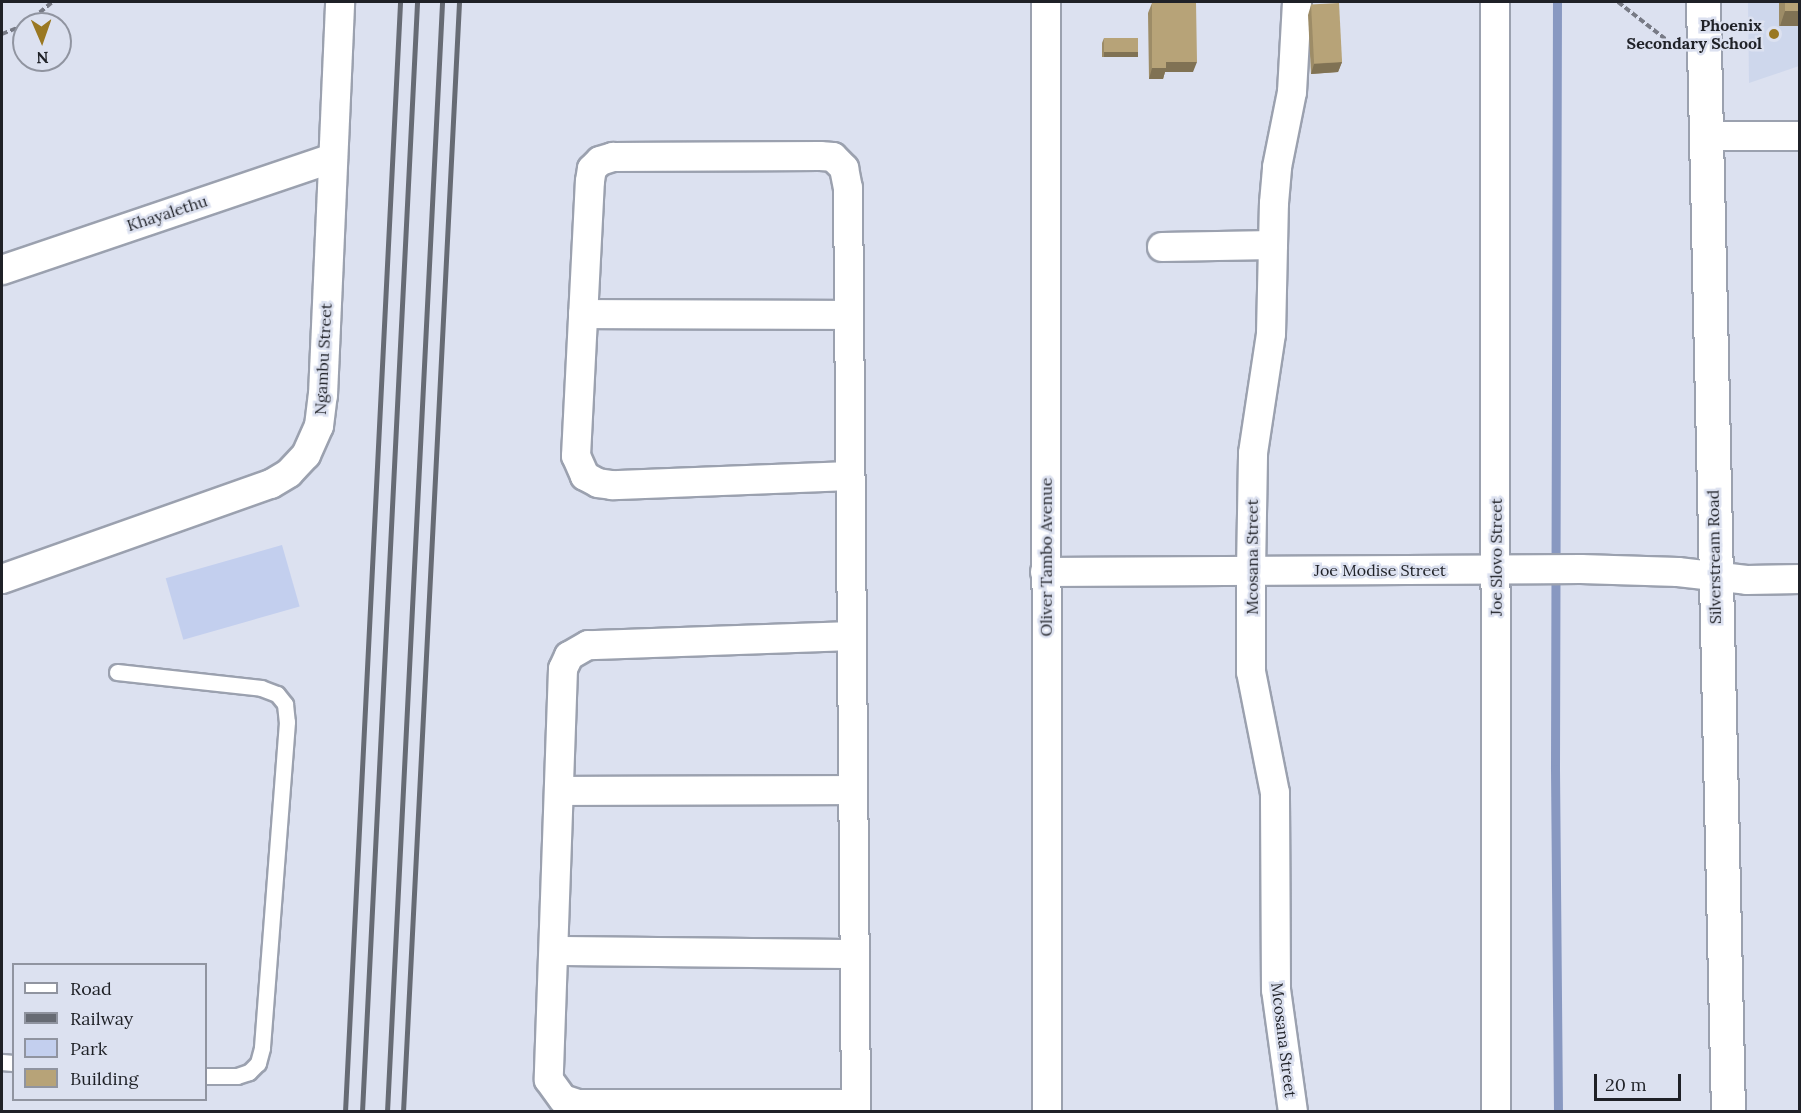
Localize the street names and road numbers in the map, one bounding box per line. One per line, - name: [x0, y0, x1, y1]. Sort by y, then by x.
- street label: Khayalethu: [124, 191, 210, 235]
- street label: Ngambu Street: [310, 303, 336, 415]
- street label: Oliver Tambo Avenue: [1036, 478, 1056, 636]
- street label: Silverstream Road: [1703, 490, 1725, 624]
- street label: Joe Slovo Street: [1486, 498, 1506, 616]
- street label: Mcosana Street: [1242, 499, 1262, 615]
- street label: Joe Modise Street: [1314, 560, 1446, 580]
- street label: Mcosana Street: [1267, 981, 1301, 1099]

